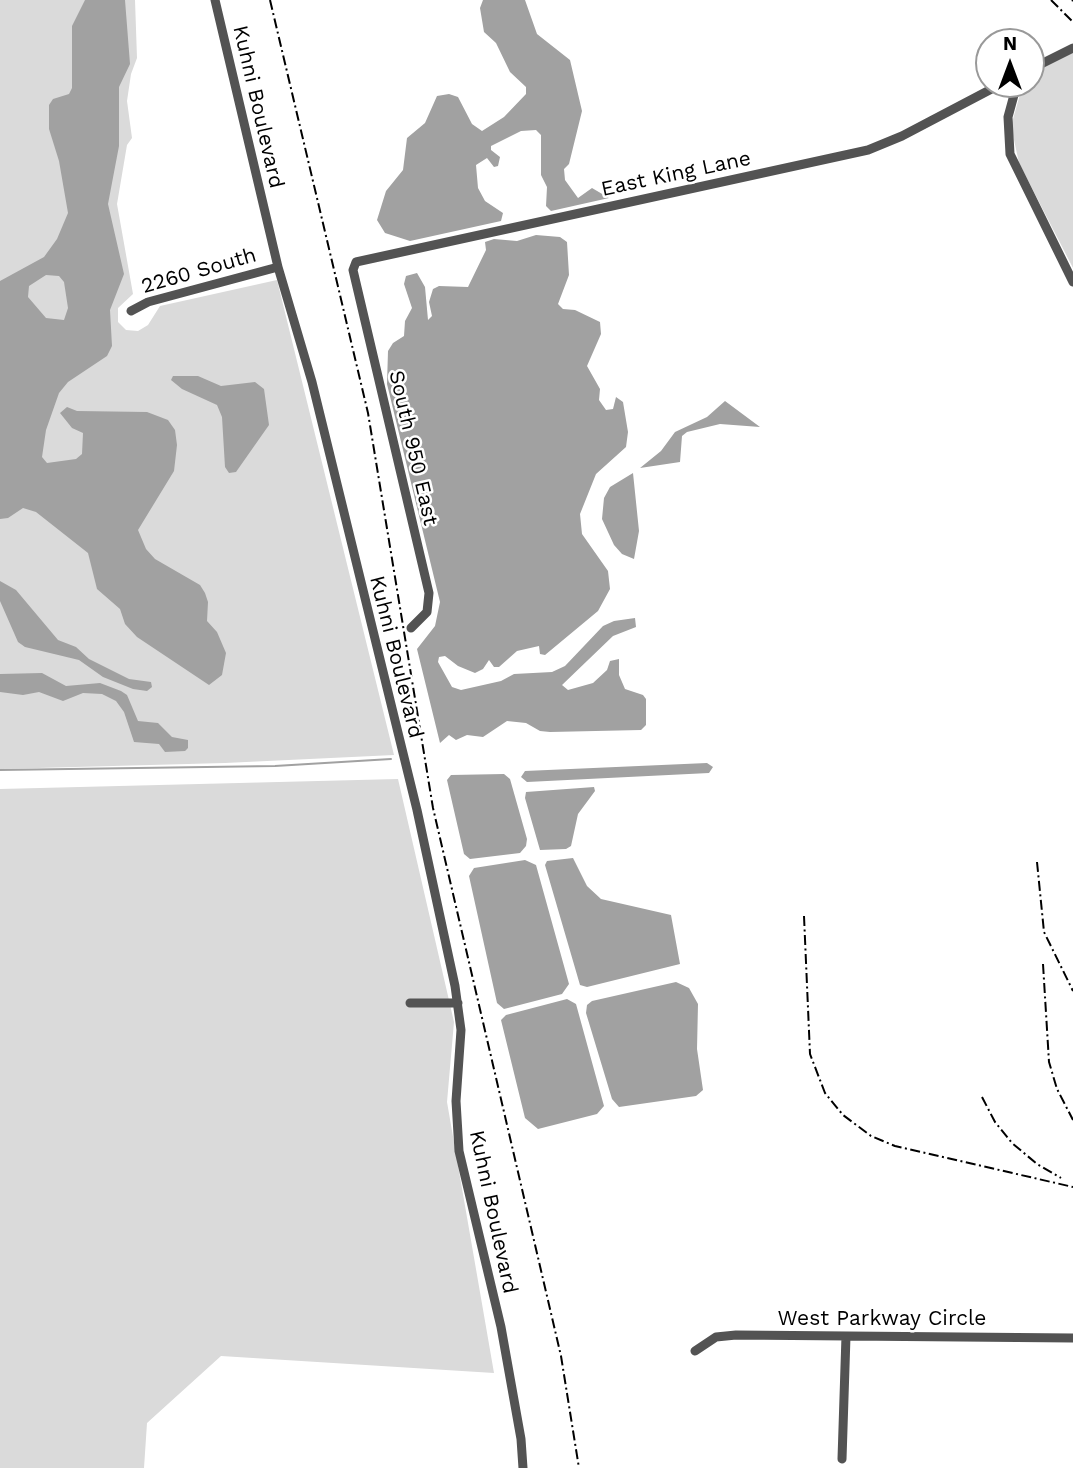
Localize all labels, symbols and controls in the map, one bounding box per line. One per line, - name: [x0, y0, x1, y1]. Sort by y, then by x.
- street label: Kuhni Boulevard: [227, 23, 289, 191]
- north arrow: [975, 28, 1045, 98]
- text: N: [1003, 32, 1017, 55]
- street label: East King Lane: [599, 146, 753, 202]
- street label: 2260 South: [139, 243, 259, 299]
- street label: South 950 East: [383, 368, 443, 528]
- street label: Kuhni Boulevard: [364, 573, 428, 741]
- street label: Kuhni Boulevard: [463, 1128, 523, 1296]
- street label: West Parkway Circle: [778, 1306, 986, 1332]

